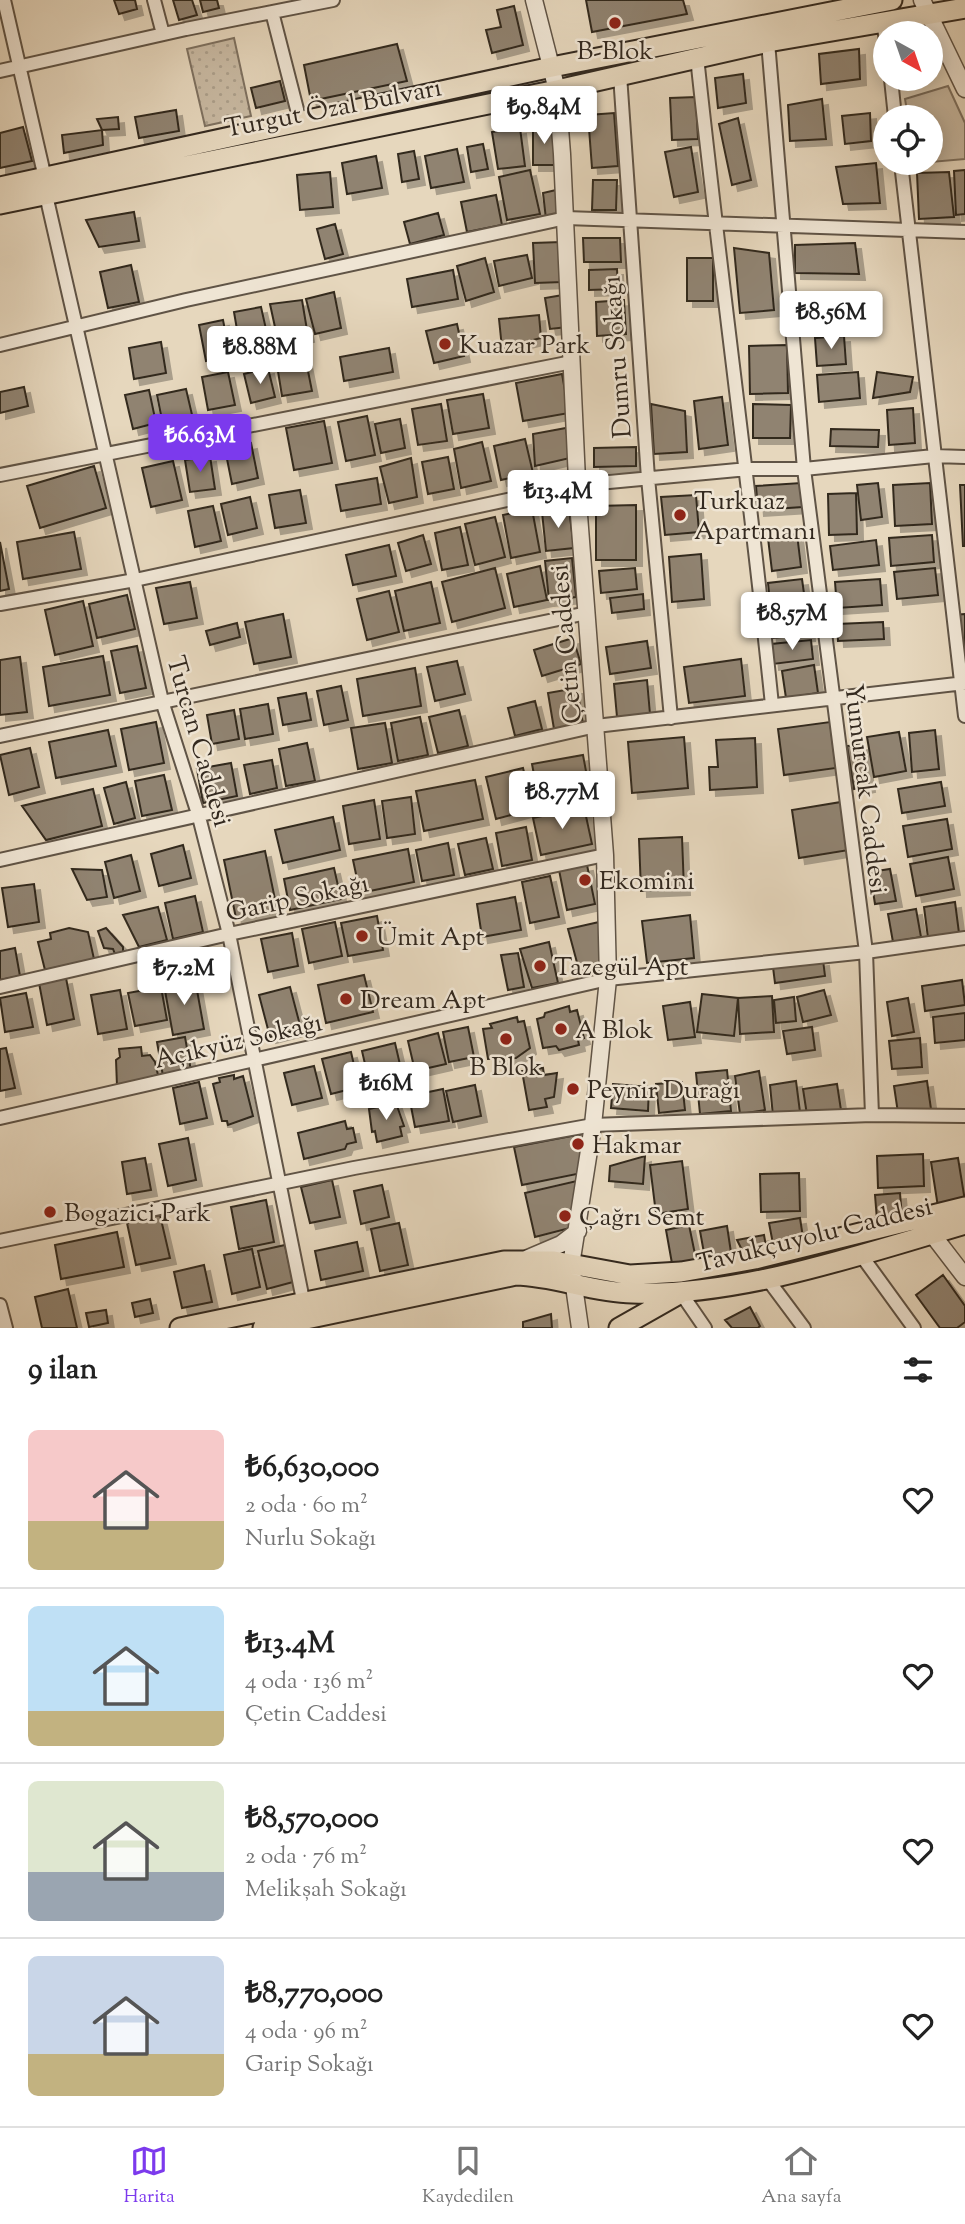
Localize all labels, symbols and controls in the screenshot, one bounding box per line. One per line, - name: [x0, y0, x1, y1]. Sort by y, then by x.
- marker: B-Blok: [607, 15, 623, 31]
- north arrow: [873, 21, 943, 91]
- map controls: [873, 21, 943, 175]
- place label: B-Blok: [577, 34, 653, 71]
- street label: Turgut Özal Bulvarı: [222, 70, 445, 149]
- pin: ₺9.84M: [487, 86, 601, 146]
- text: ₺9.84M: [507, 92, 581, 125]
- button: locate: [873, 105, 943, 175]
- street label: Dumru Sokağı: [594, 274, 643, 439]
- pin: ₺8.56M: [774, 292, 888, 351]
- text: ₺8.56M: [796, 297, 866, 330]
- pin: ₺8.88M: [203, 326, 317, 386]
- place label: Kuazar Park: [459, 328, 590, 365]
- text: ₺8.88M: [223, 332, 297, 365]
- marker: Kuazar Park: [437, 336, 453, 352]
- pin: ₺6.63M: [143, 414, 257, 474]
- text: ₺6.63M: [164, 420, 236, 453]
- pin: ₺13.4M: [501, 470, 615, 530]
- text: ₺13.4M: [524, 476, 592, 509]
- place label: Turkuaz Apartmanı: [694, 484, 816, 551]
- marker: Turkuaz Apartmanı: [672, 507, 688, 523]
- street label: Çetin Caddesi: [542, 562, 593, 725]
- pin: ₺8.57M: [735, 592, 849, 652]
- text: ₺8.57M: [757, 598, 827, 631]
- street label: Turcan Caddesi: [156, 652, 240, 831]
- street label: Yumurcak Caddesi: [833, 682, 896, 897]
- pin: ₺8.77M: [505, 772, 619, 831]
- text: ₺8.77M: [525, 777, 599, 810]
- place label: Ekomini: [599, 864, 695, 901]
- street label: Garip Sokağı: [223, 866, 372, 933]
- marker: Ekomini: [577, 872, 593, 888]
- place label: Ümit Apt: [376, 920, 485, 957]
- marker: Ümit Apt: [354, 928, 370, 944]
- pin: ₺7.2M: [135, 948, 233, 1007]
- place label: Tazegül Apt: [554, 950, 689, 987]
- text: ₺7.2M: [153, 953, 215, 986]
- marker: Tazegül Apt: [532, 958, 548, 974]
- place label: Dream Apt: [360, 983, 486, 1020]
- marker: Dream Apt: [338, 991, 354, 1007]
- street label: Açıkyüz Sokağı: [151, 1005, 326, 1080]
- place label: A Blok: [575, 1013, 653, 1050]
- marker: A Blok: [553, 1021, 569, 1037]
- marker: B Blok: [498, 1031, 514, 1047]
- place label: B Blok: [469, 1050, 543, 1087]
- pin: ₺16M: [345, 1062, 427, 1122]
- text: ₺16M: [359, 1068, 413, 1101]
- place label: Peynir Durağı: [587, 1073, 740, 1110]
- marker: Peynir Durağı: [565, 1081, 581, 1097]
- place label: Hakmar: [592, 1128, 682, 1165]
- marker: Hakmar: [570, 1136, 586, 1152]
- street label: Tavukçuyolu Caddesi: [693, 1189, 936, 1284]
- place label: Bogazici Park: [64, 1196, 211, 1233]
- place label: Çağrı Semt: [579, 1200, 704, 1237]
- marker: Bogazici Park: [42, 1204, 58, 1220]
- marker: Çağrı Semt: [557, 1208, 573, 1224]
- text: 9 ilan: [28, 1349, 97, 1392]
- icon: filters: [899, 1351, 937, 1389]
- text: ₺6,630,000: [245, 1447, 379, 1490]
- icon: home: [84, 1458, 168, 1542]
- icon: heart: [899, 1481, 937, 1519]
- text: 2 oda · 60 m²: [245, 1490, 368, 1523]
- text: Nurlu Sokağı: [245, 1523, 376, 1556]
- text: ₺13.4M: [245, 1623, 335, 1666]
- icon: home: [84, 1634, 168, 1718]
- icon: heart: [899, 1657, 937, 1695]
- text: 4 oda · 136 m²: [245, 1666, 373, 1699]
- text: Çetin Caddesi: [245, 1699, 387, 1732]
- text: ₺8,570,000: [245, 1798, 379, 1841]
- icon: home: [84, 1809, 168, 1893]
- icon: heart: [899, 1832, 937, 1870]
- text: 2 oda · 76 m²: [245, 1841, 367, 1874]
- text: Melikşah Sokağı: [245, 1874, 407, 1907]
- text: ₺8,770,000: [245, 1973, 383, 2016]
- icon: home: [84, 1984, 168, 2068]
- icon: heart: [899, 2007, 937, 2045]
- text: 4 oda · 96 m²: [245, 2016, 368, 2049]
- text: Garip Sokağı: [245, 2049, 374, 2082]
- tab: Harita: [124, 2142, 175, 2211]
- tab: Kaydedilen: [422, 2142, 514, 2211]
- tab: Ana sayfa: [761, 2142, 841, 2211]

